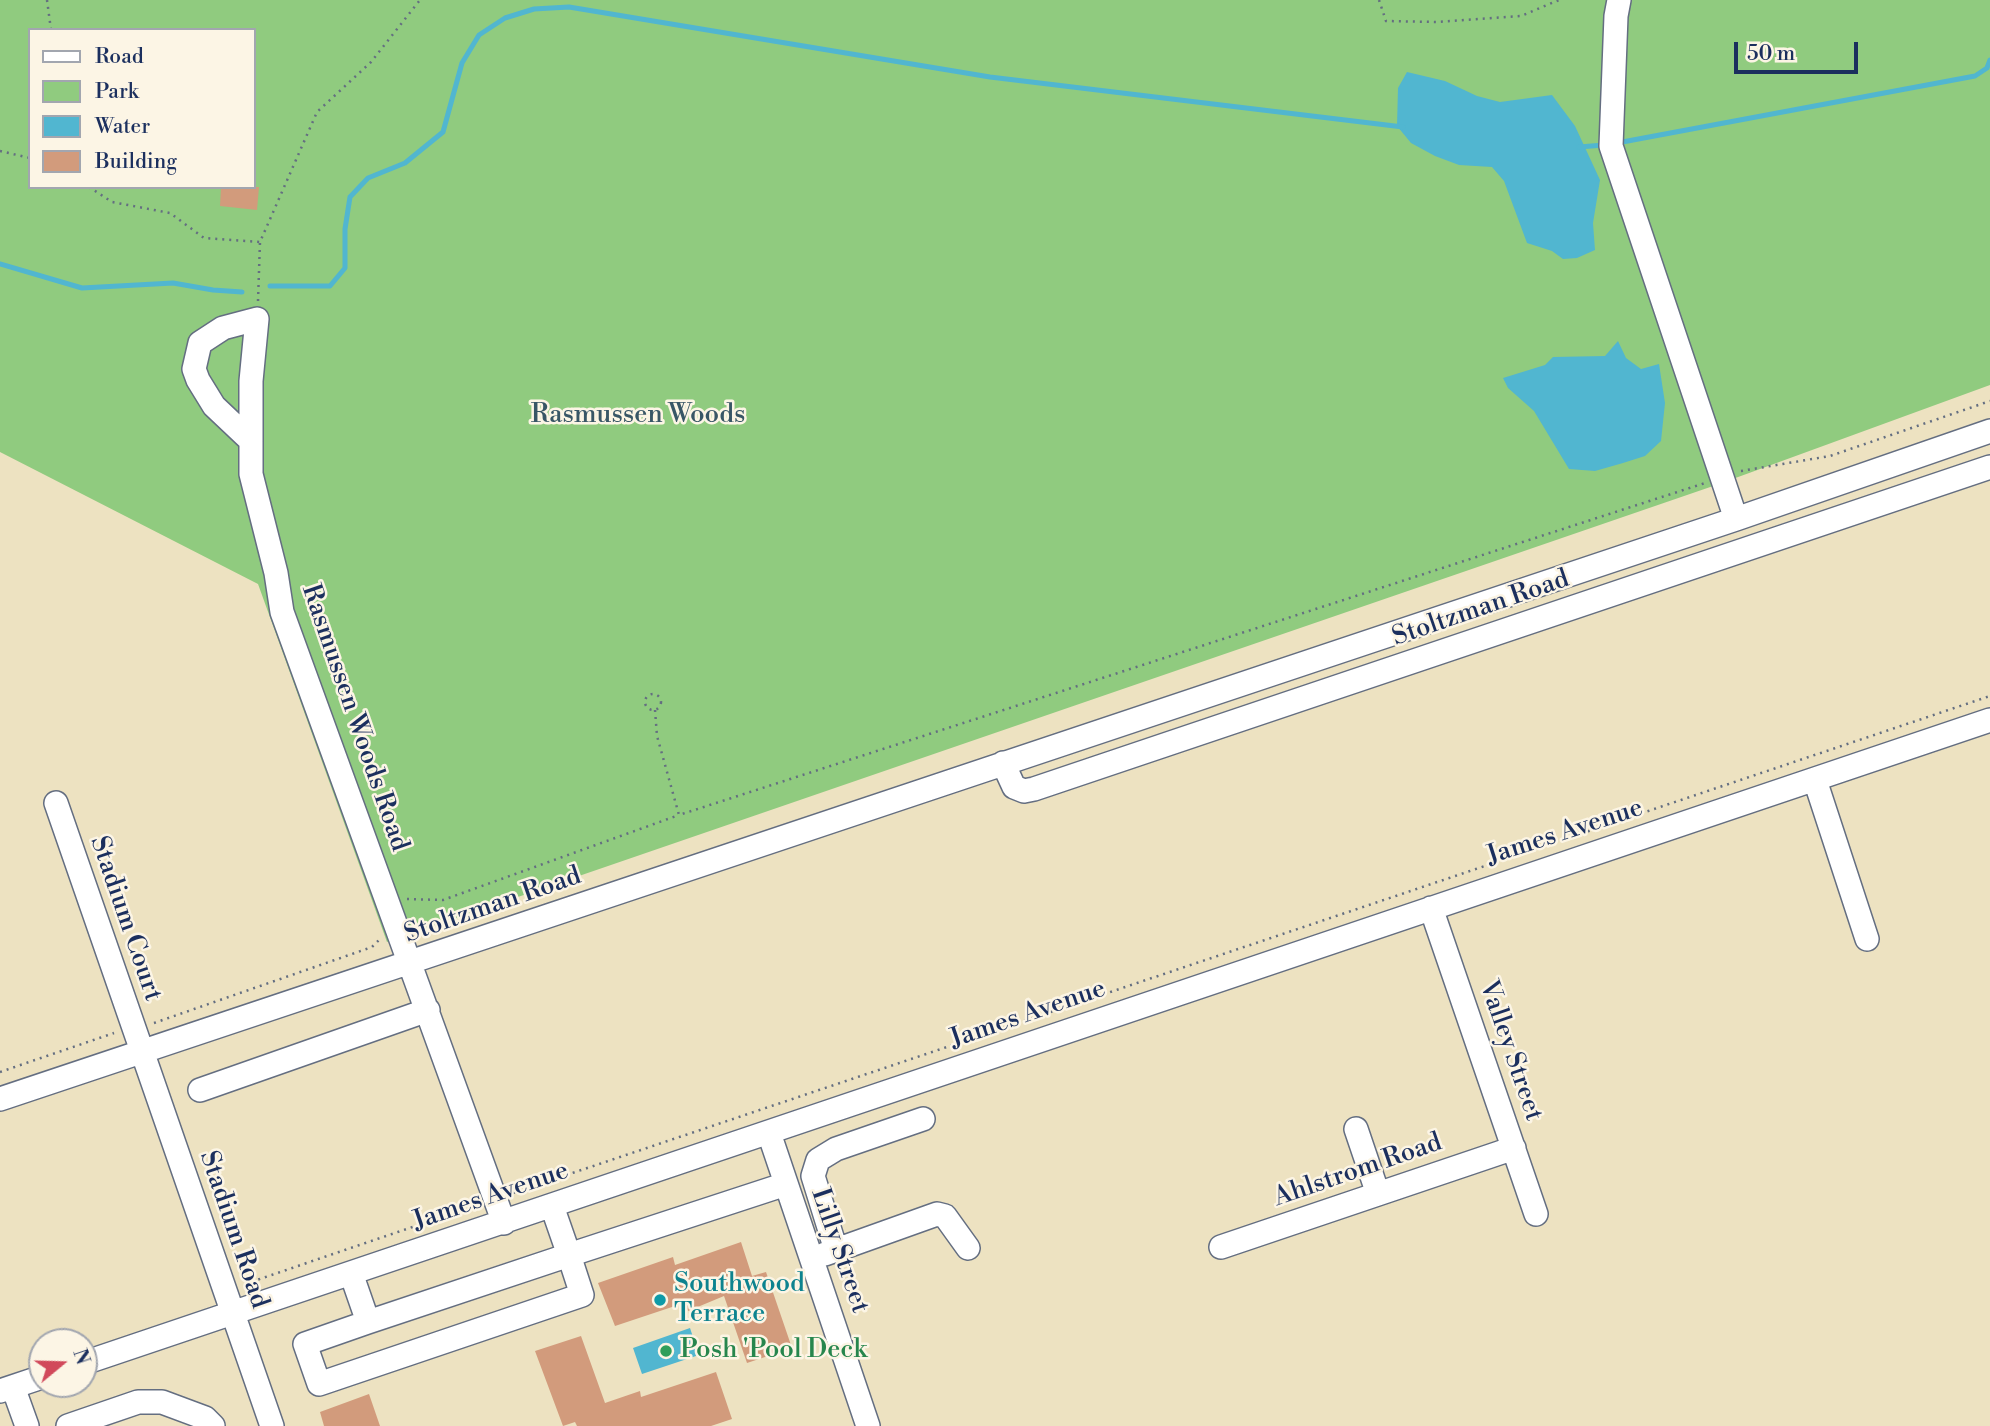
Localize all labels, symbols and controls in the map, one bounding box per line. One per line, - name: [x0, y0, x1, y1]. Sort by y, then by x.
- legend: [28, 28, 256, 189]
- scale bar: [1738, 28, 1862, 72]
- text: 50 m: [1747, 41, 1795, 67]
- text: Road: [95, 44, 144, 70]
- text: Park: [95, 79, 139, 105]
- text: Water: [95, 114, 150, 140]
- text: Building: [95, 149, 177, 175]
- park label: Rasmussen Woods: [531, 400, 745, 432]
- street label: Stoltzman Road: [1389, 564, 1573, 654]
- street label: Rasmussen Woods Road: [294, 580, 414, 856]
- street label: James Avenue: [1483, 793, 1647, 873]
- street label: Stadium Court: [82, 832, 168, 1006]
- street label: Stoltzman Road: [401, 861, 585, 951]
- street label: James Avenue: [946, 974, 1110, 1056]
- street label: Valley Street: [1471, 977, 1549, 1125]
- street label: Ahlstrom Road: [1270, 1128, 1446, 1214]
- street label: Stadium Road: [192, 1147, 274, 1313]
- street label: James Avenue: [409, 1156, 573, 1238]
- street label: Lilly Street: [803, 1185, 875, 1317]
- place label: Southwood Terrace: [674, 1269, 805, 1330]
- marker: Southwood Terrace: [652, 1292, 668, 1308]
- north arrow: [28, 1328, 98, 1398]
- place label: Posh 'Pool Deck: [680, 1335, 867, 1367]
- marker: Posh 'Pool Deck: [658, 1343, 674, 1359]
- text: N: [67, 1346, 95, 1368]

